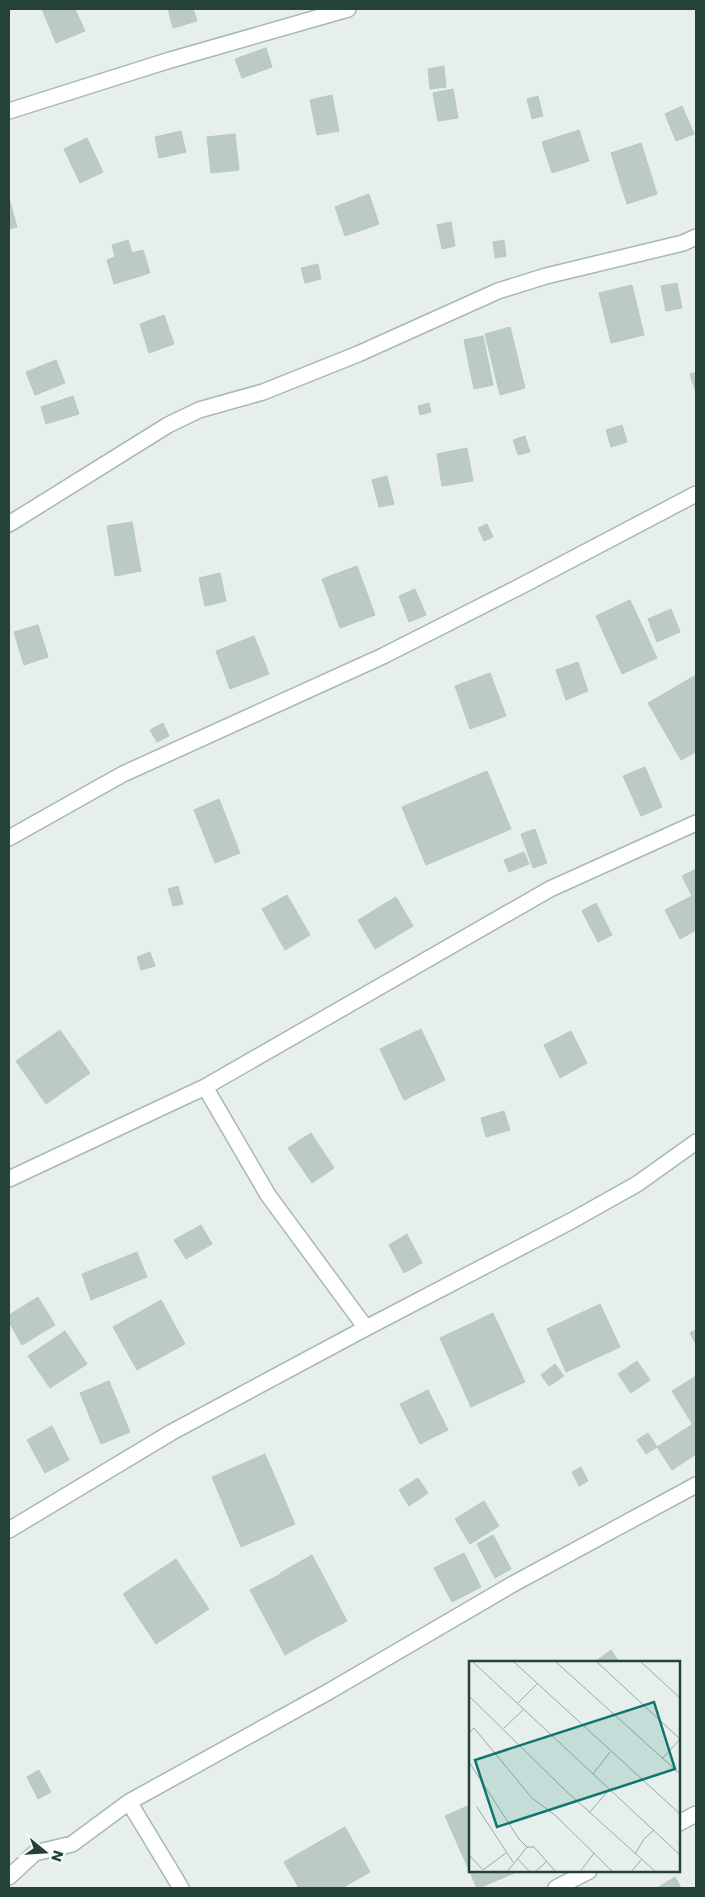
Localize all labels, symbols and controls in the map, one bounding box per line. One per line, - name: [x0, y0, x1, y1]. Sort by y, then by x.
- inset map: [469, 1661, 680, 1872]
- north arrow: [20, 1827, 70, 1877]
- text: N: [46, 1848, 69, 1864]

